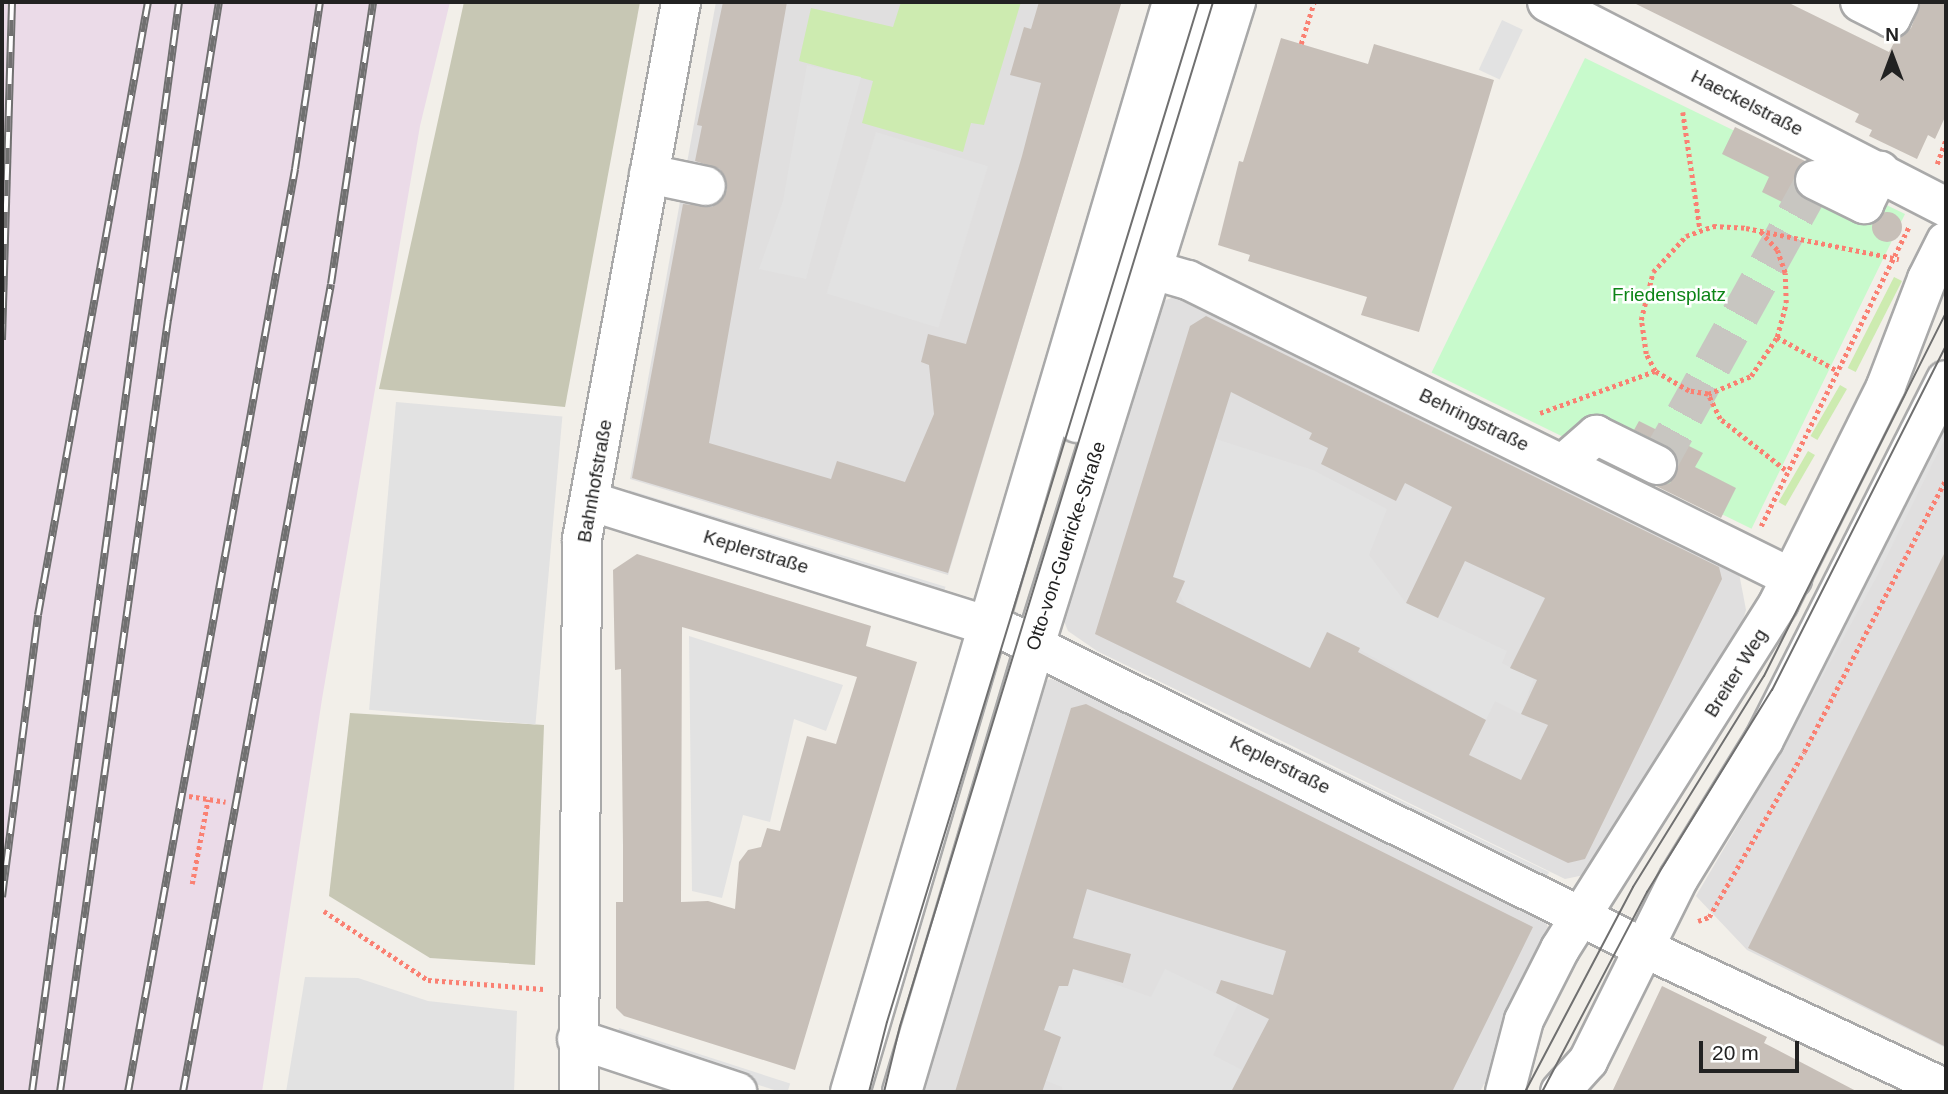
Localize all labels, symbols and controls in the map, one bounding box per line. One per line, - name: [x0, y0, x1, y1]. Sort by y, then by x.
- north arrow: [1857, 21, 1927, 91]
- text: N: [1885, 24, 1899, 45]
- street label: Haeckelstraße: [1687, 65, 1807, 141]
- park label: Friedensplatz: [1612, 284, 1726, 306]
- street label: Behringstraße: [1415, 384, 1533, 456]
- street label: Bahnhofstraße: [573, 418, 617, 544]
- street label: Otto-von-Guericke-Straße: [1021, 439, 1111, 653]
- street label: Keplerstraße: [701, 525, 811, 579]
- street label: Breiter Weg: [1700, 625, 1772, 721]
- street label: Keplerstraße: [1226, 731, 1334, 799]
- scale bar: [1703, 1028, 1803, 1072]
- text: 20 m: [1712, 1041, 1759, 1064]

